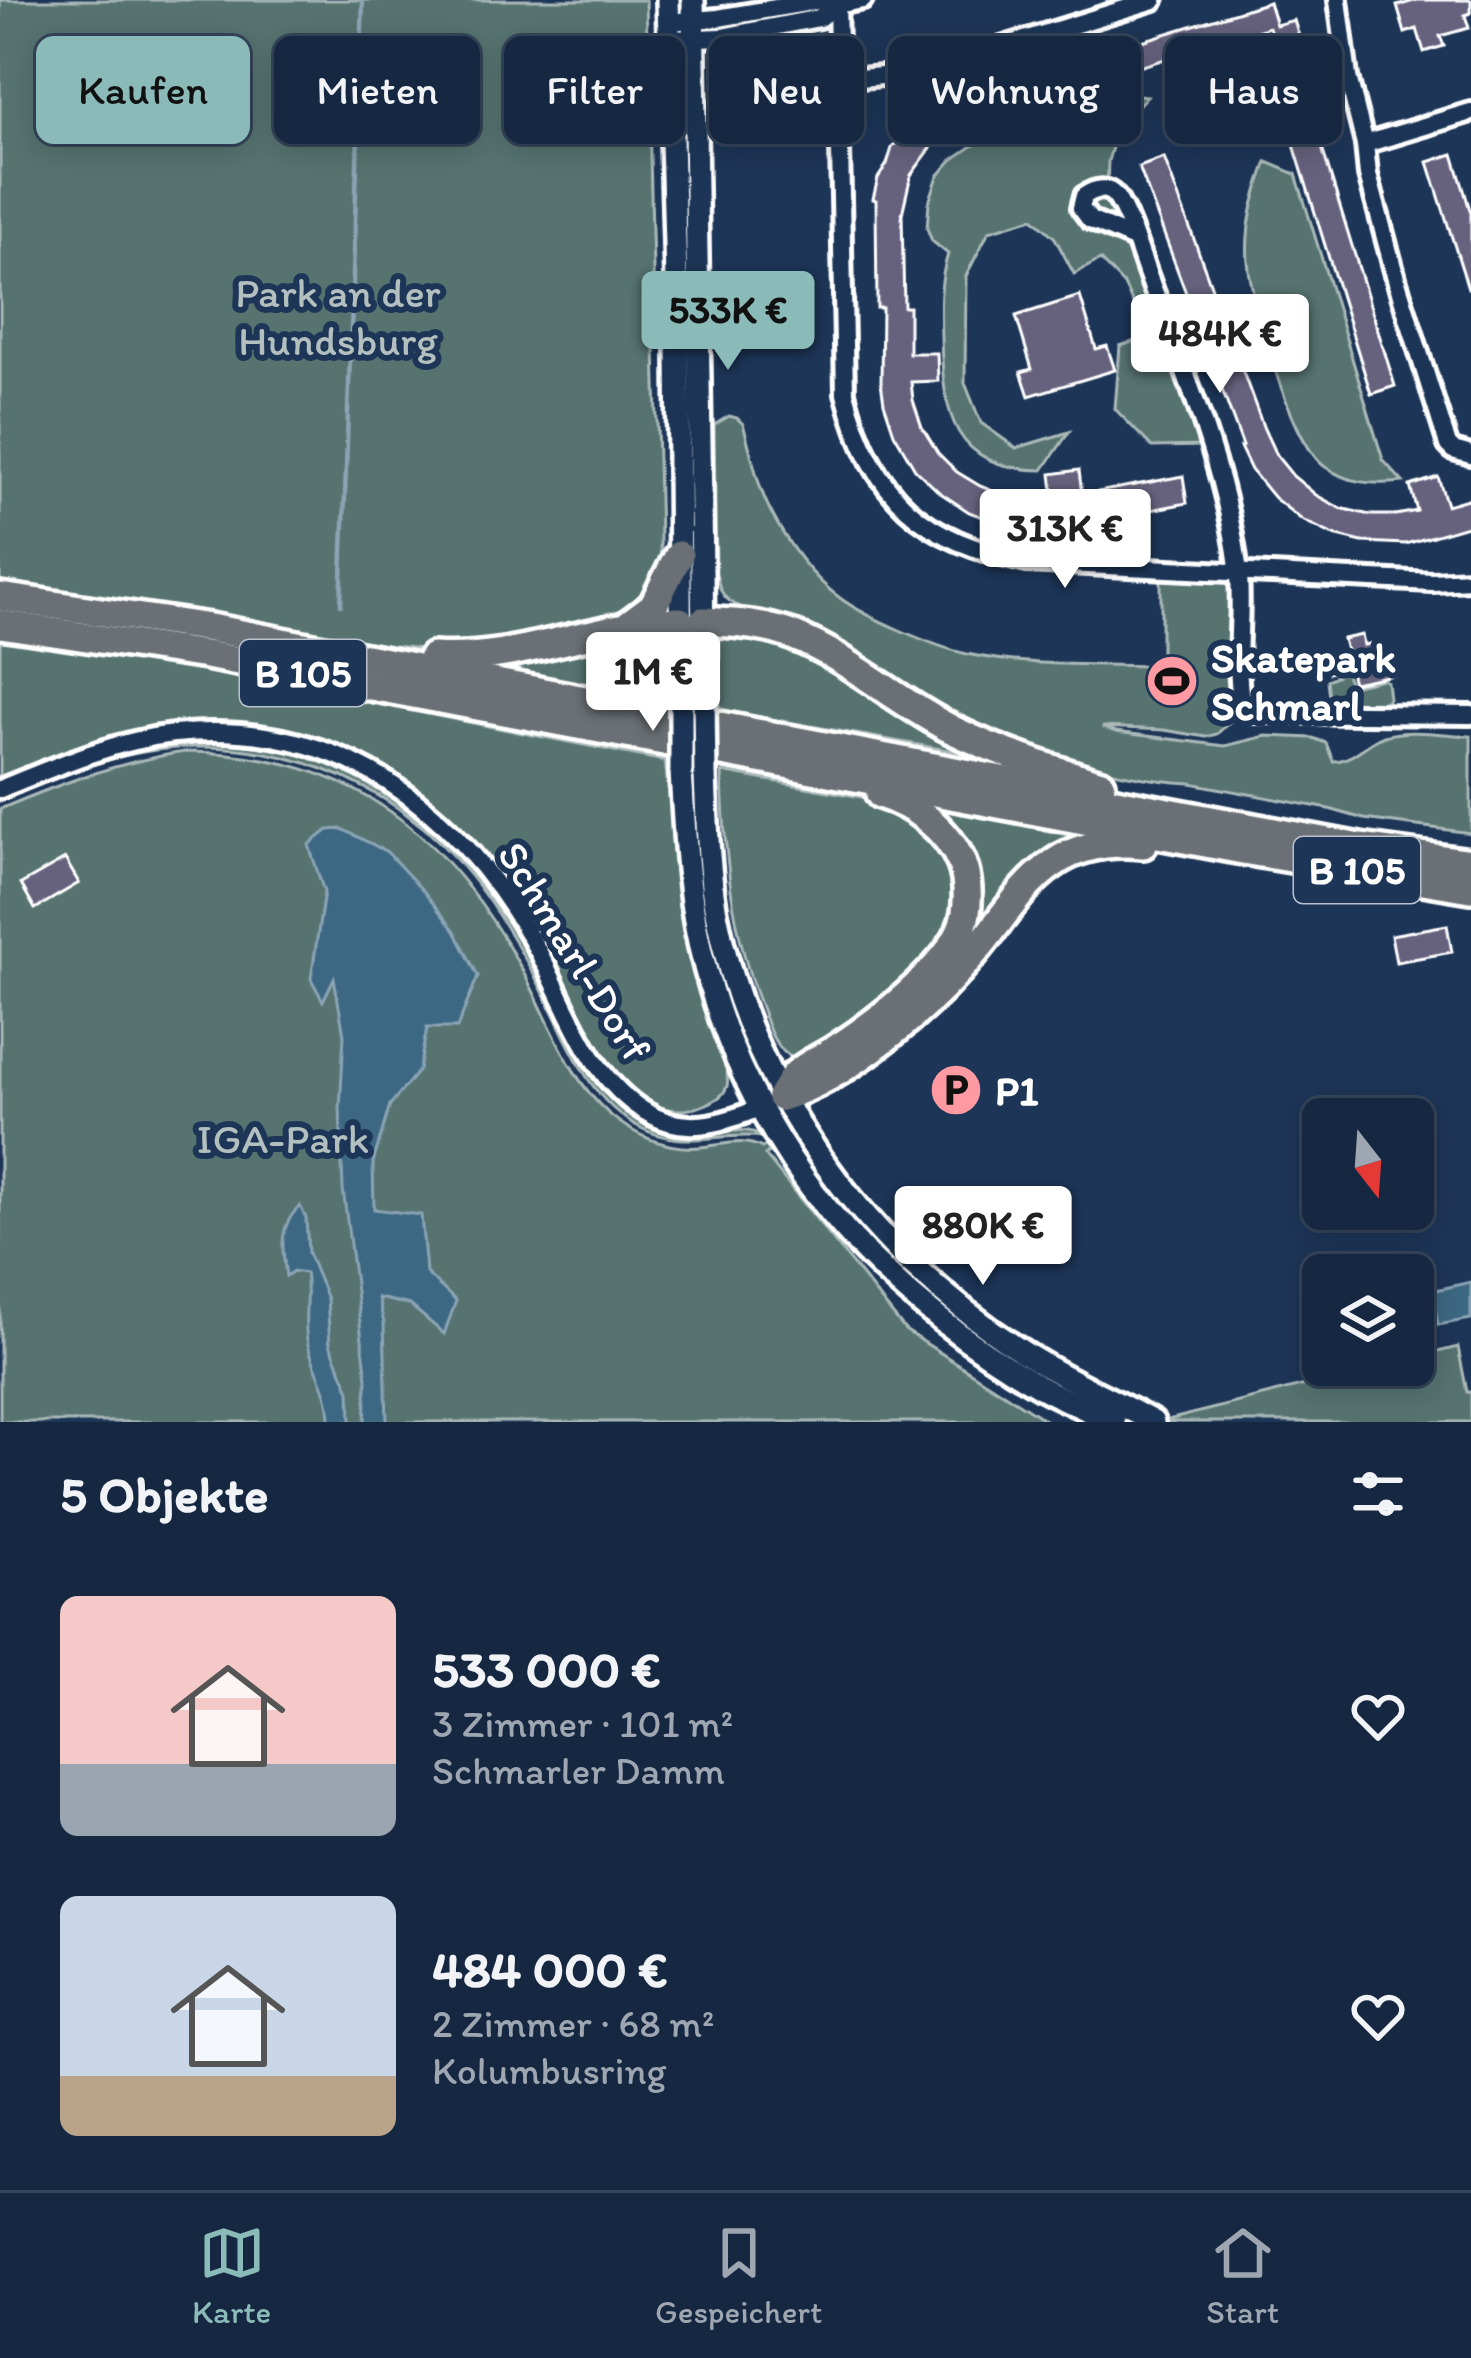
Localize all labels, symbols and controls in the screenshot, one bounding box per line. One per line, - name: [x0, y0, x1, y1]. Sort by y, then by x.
- chip: Kaufen: [36, 36, 250, 144]
- chip: Mieten: [274, 36, 480, 144]
- chip: Filter: [504, 36, 685, 144]
- chip: Neu: [709, 36, 864, 144]
- chip: Wohnung: [888, 36, 1141, 144]
- chip: Haus: [1165, 36, 1342, 144]
- park label: Park an der Hundsburg: [235, 267, 441, 366]
- pin: 533K €: [630, 271, 826, 373]
- text: 533K €: [669, 286, 787, 333]
- pin: 484K €: [1122, 294, 1318, 396]
- text: 484K €: [1158, 309, 1282, 356]
- pin: 313K €: [967, 489, 1163, 591]
- text: 313K €: [1007, 504, 1123, 551]
- pin: 1M €: [582, 632, 724, 734]
- place label: Skatepark Schmarl: [1211, 632, 1396, 731]
- road number: B 105: [240, 640, 366, 706]
- text: 1M €: [613, 647, 693, 694]
- sports icon: Skatepark Schmarl: [1144, 653, 1200, 709]
- street label: Schmarl-Dorf: [487, 832, 662, 1070]
- road number: B 105: [1294, 837, 1420, 903]
- parking icon: P1: [928, 1062, 984, 1118]
- place label: P1: [995, 1065, 1039, 1116]
- north arrow: [1302, 1098, 1434, 1230]
- map controls: [1302, 1098, 1434, 1386]
- park label: IGA-Park: [197, 1113, 369, 1164]
- pin: 880K €: [885, 1186, 1081, 1288]
- text: 880K €: [922, 1201, 1044, 1248]
- button: layers: [1302, 1254, 1434, 1386]
- icon: filters: [1345, 1461, 1411, 1527]
- text: 5 Objekte: [60, 1464, 268, 1525]
- text: 533 000 €: [432, 1639, 661, 1700]
- icon: home: [156, 1644, 300, 1788]
- icon: heart: [1345, 1683, 1411, 1749]
- text: 3 Zimmer · 101 m²: [432, 1700, 733, 1747]
- text: Schmarler Damm: [432, 1747, 725, 1794]
- text: 484 000 €: [432, 1939, 668, 2000]
- icon: home: [156, 1944, 300, 2088]
- icon: heart: [1345, 1983, 1411, 2049]
- text: 2 Zimmer · 68 m²: [432, 2000, 714, 2047]
- text: Kolumbusring: [432, 2047, 667, 2094]
- tab: Karte: [192, 2220, 271, 2331]
- tab: Gespeichert: [655, 2220, 822, 2331]
- tab: Start: [1206, 2220, 1279, 2331]

